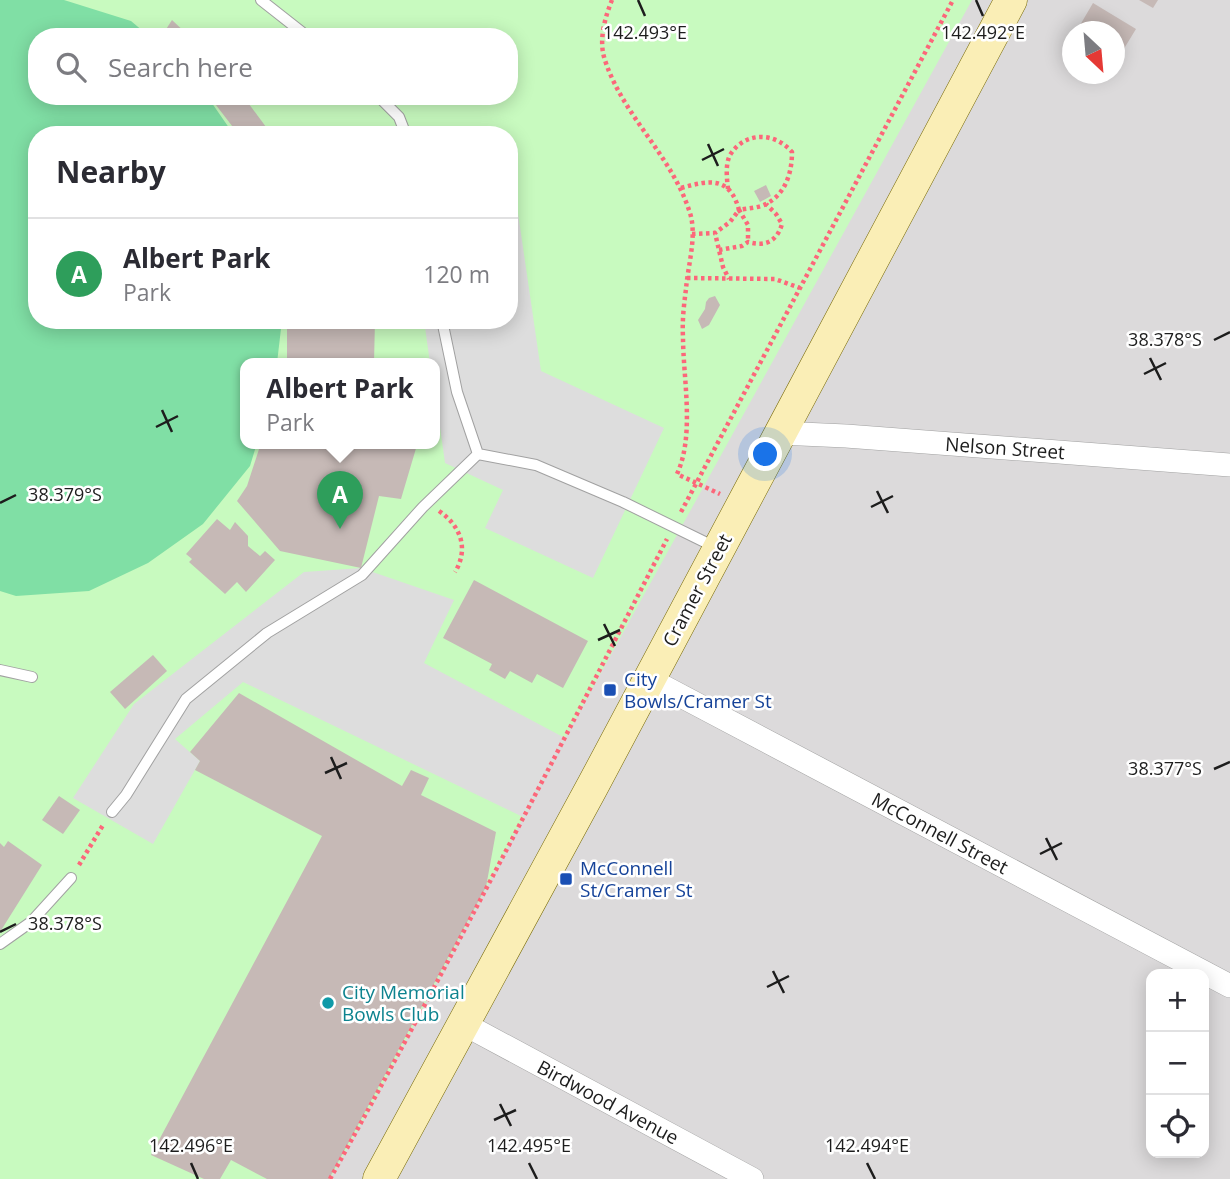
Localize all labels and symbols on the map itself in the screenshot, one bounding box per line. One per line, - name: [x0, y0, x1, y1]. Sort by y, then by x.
- text: 142.493°E: [603, 20, 687, 44]
- text: 142.492°E: [941, 20, 1025, 44]
- north arrow: [1062, 21, 1125, 84]
- text: 38.378°S: [1128, 327, 1202, 351]
- street label: Nelson Street: [944, 431, 1066, 465]
- your location: [748, 437, 782, 471]
- pin: A: [317, 471, 363, 529]
- text: 38.379°S: [28, 482, 102, 506]
- street label: Cramer Street: [656, 529, 738, 651]
- place label: City Bowls/Cramer St: [624, 666, 772, 714]
- marker: City Bowls/Cramer St: [602, 682, 618, 698]
- text: 38.377°S: [1128, 756, 1202, 780]
- street label: McConnell Street: [867, 786, 1013, 880]
- place label: McConnell St/Cramer St: [580, 855, 693, 903]
- marker: McConnell St/Cramer St: [558, 871, 574, 887]
- text: 38.378°S: [28, 911, 102, 935]
- place label: City Memorial Bowls Club: [342, 979, 465, 1027]
- marker: City Memorial Bowls Club: [320, 995, 336, 1011]
- street label: Birdwood Avenue: [533, 1054, 683, 1150]
- text: 142.496°E: [149, 1133, 233, 1157]
- text: 142.495°E: [487, 1133, 571, 1157]
- text: 142.494°E: [825, 1133, 909, 1157]

